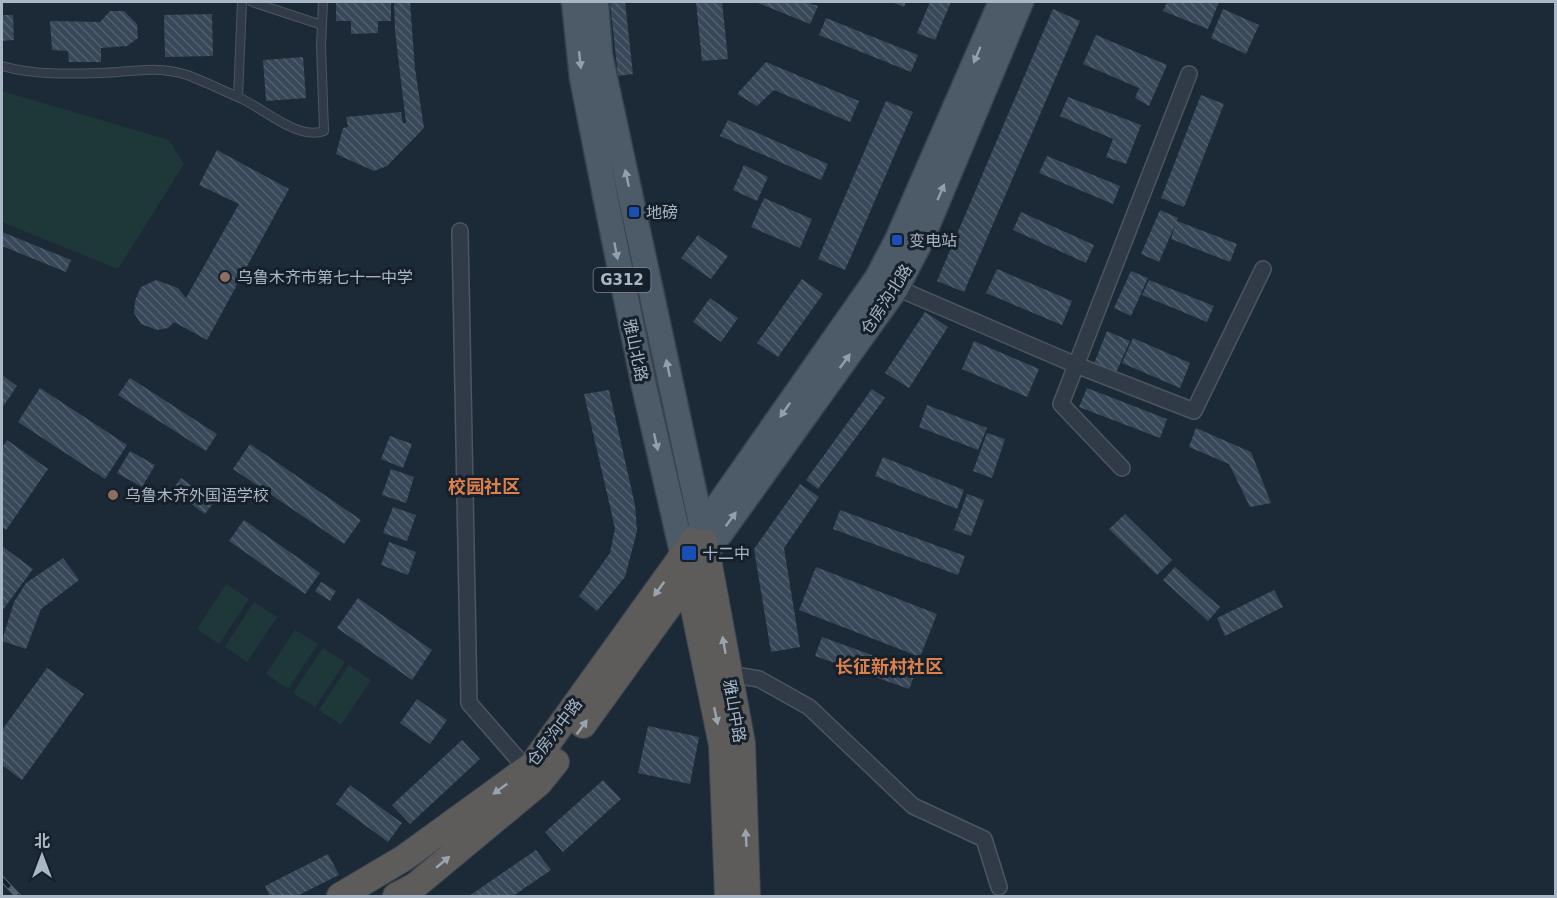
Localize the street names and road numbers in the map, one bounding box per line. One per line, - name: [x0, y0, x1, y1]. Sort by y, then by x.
- street label: 仓房沟北路: [857, 261, 916, 338]
- road number: G312: [594, 268, 650, 292]
- street label: 雅山北路: [620, 317, 651, 383]
- street label: 雅山中路: [720, 678, 749, 744]
- street label: 仓房沟中路: [523, 695, 586, 770]

